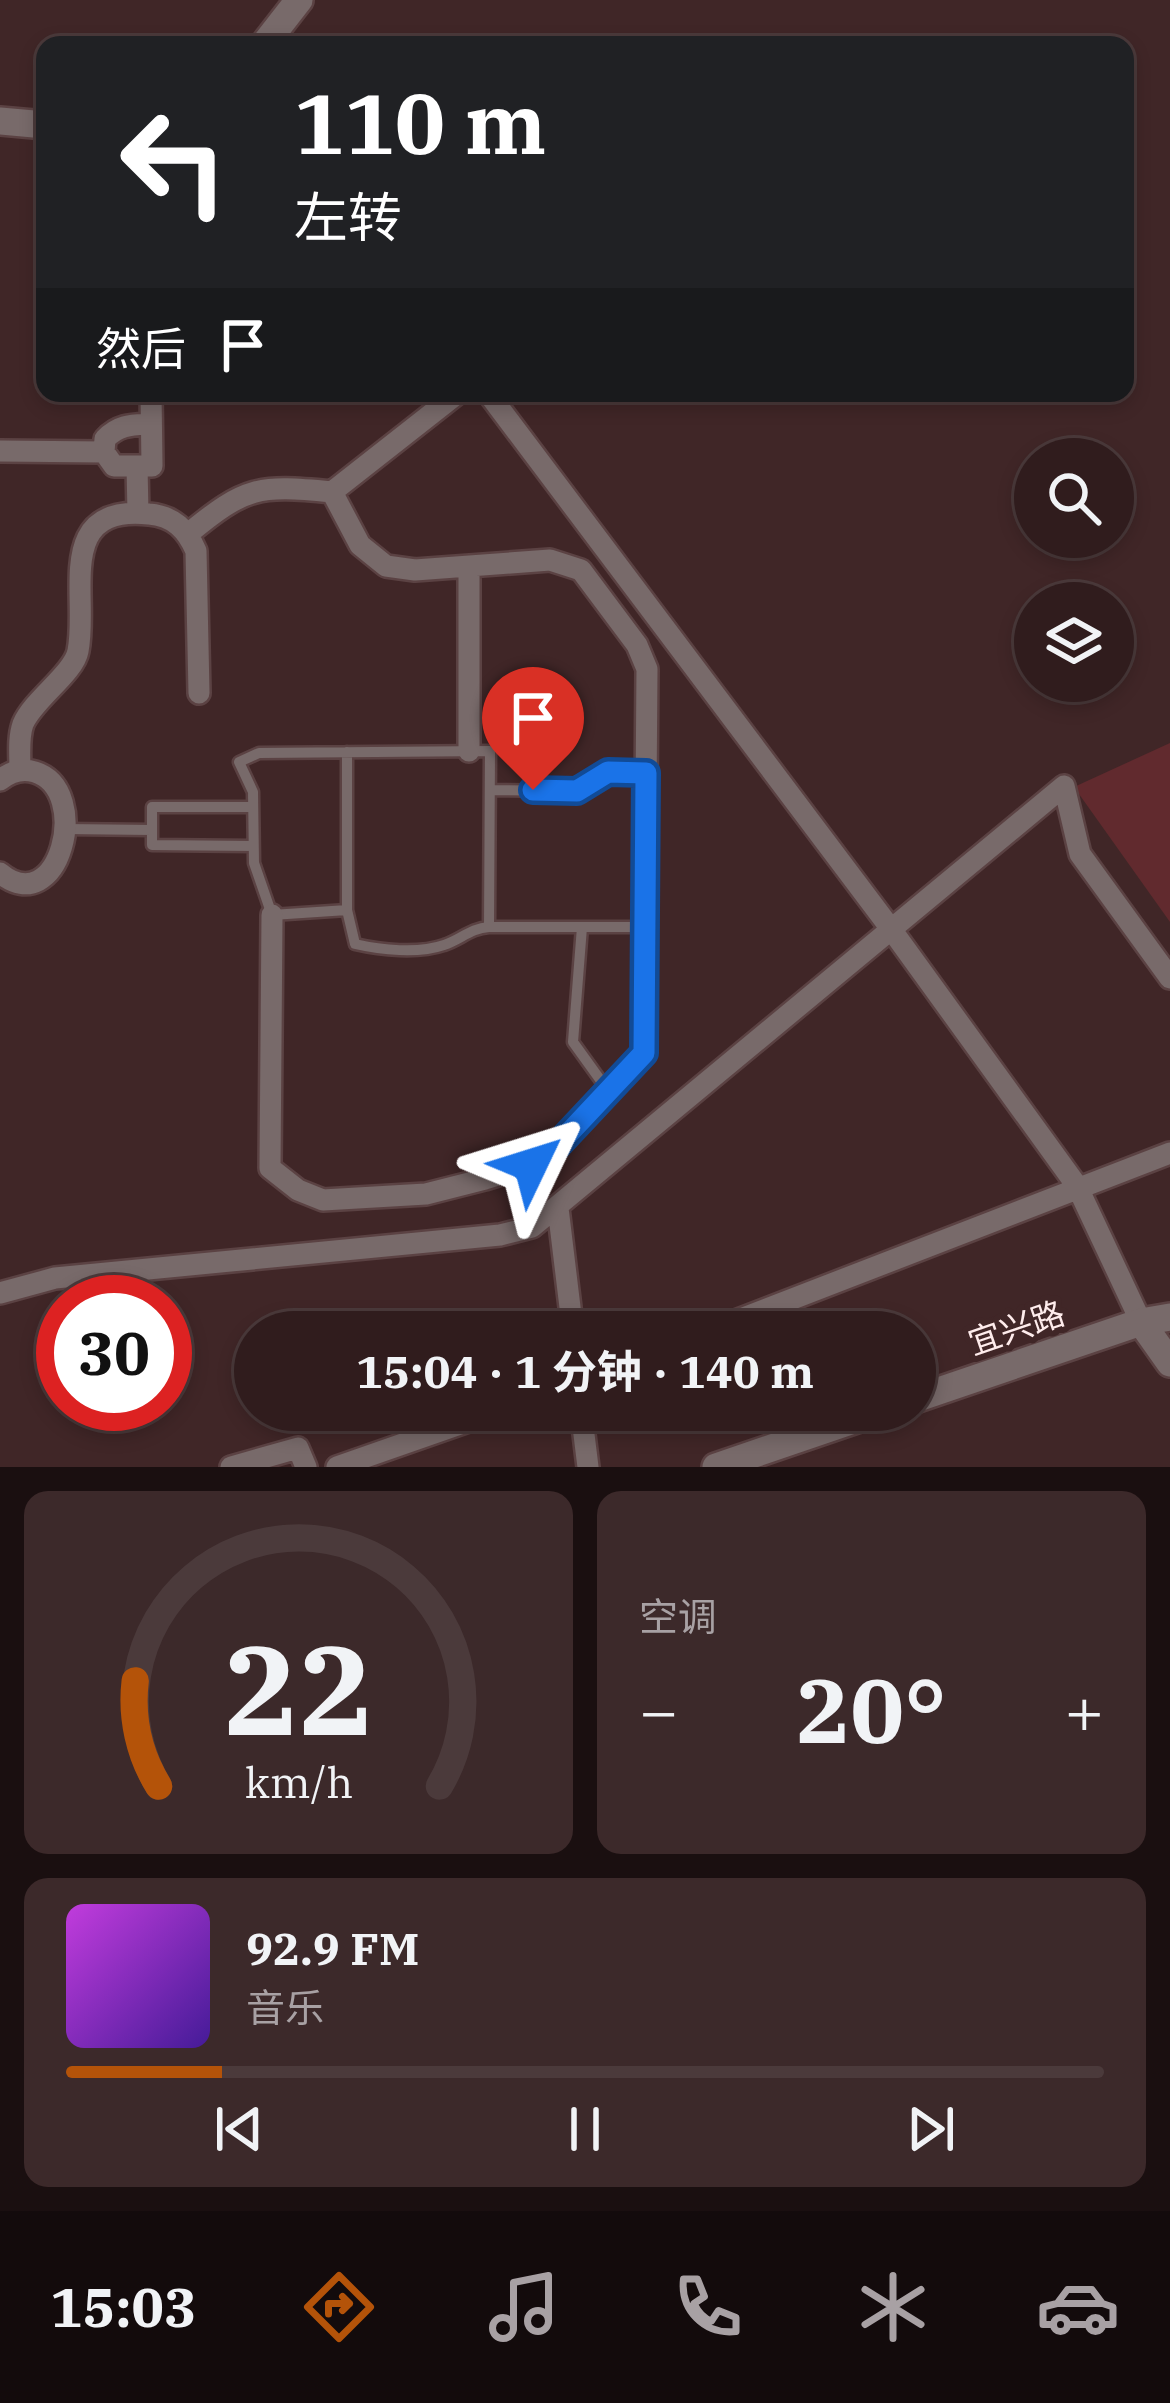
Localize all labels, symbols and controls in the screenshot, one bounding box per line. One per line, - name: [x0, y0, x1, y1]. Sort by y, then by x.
- text: 110 m: [294, 68, 546, 177]
- icon: left: [96, 84, 252, 240]
- text: 左转: [294, 182, 402, 252]
- icon: arrive: [210, 312, 276, 378]
- text: 然后: [96, 319, 186, 377]
- map controls: [1014, 438, 1134, 702]
- button: search: [1014, 438, 1134, 558]
- button: layers: [1014, 582, 1134, 702]
- pin: [482, 667, 584, 790]
- icon: arrive: [500, 685, 566, 751]
- position arrow: [468, 1102, 594, 1228]
- speed limit sign: 30: [36, 1275, 192, 1431]
- street label: 宜兴路: [962, 1291, 1070, 1363]
- text: 15:04 · 1 分钟 · 140 m: [356, 1342, 814, 1400]
- text: 空调: [639, 1591, 717, 1642]
- text: 22: [224, 1607, 373, 1769]
- text: 20°: [796, 1651, 947, 1768]
- text: −: [639, 1667, 679, 1753]
- text: +: [1064, 1667, 1104, 1753]
- text: km/h: [244, 1753, 353, 1809]
- text: 92.9 FM: [246, 1919, 419, 1977]
- text: 音乐: [246, 1982, 324, 2033]
- icon: previous: [206, 2096, 272, 2162]
- icon: pause: [552, 2096, 618, 2162]
- icon: next: [898, 2096, 964, 2162]
- icon: directions: [297, 2265, 381, 2349]
- icon: music: [482, 2265, 566, 2349]
- icon: phone: [666, 2265, 750, 2349]
- icon: climate: [851, 2265, 935, 2349]
- icon: car: [1036, 2265, 1120, 2349]
- text: 15:03: [50, 2272, 196, 2342]

